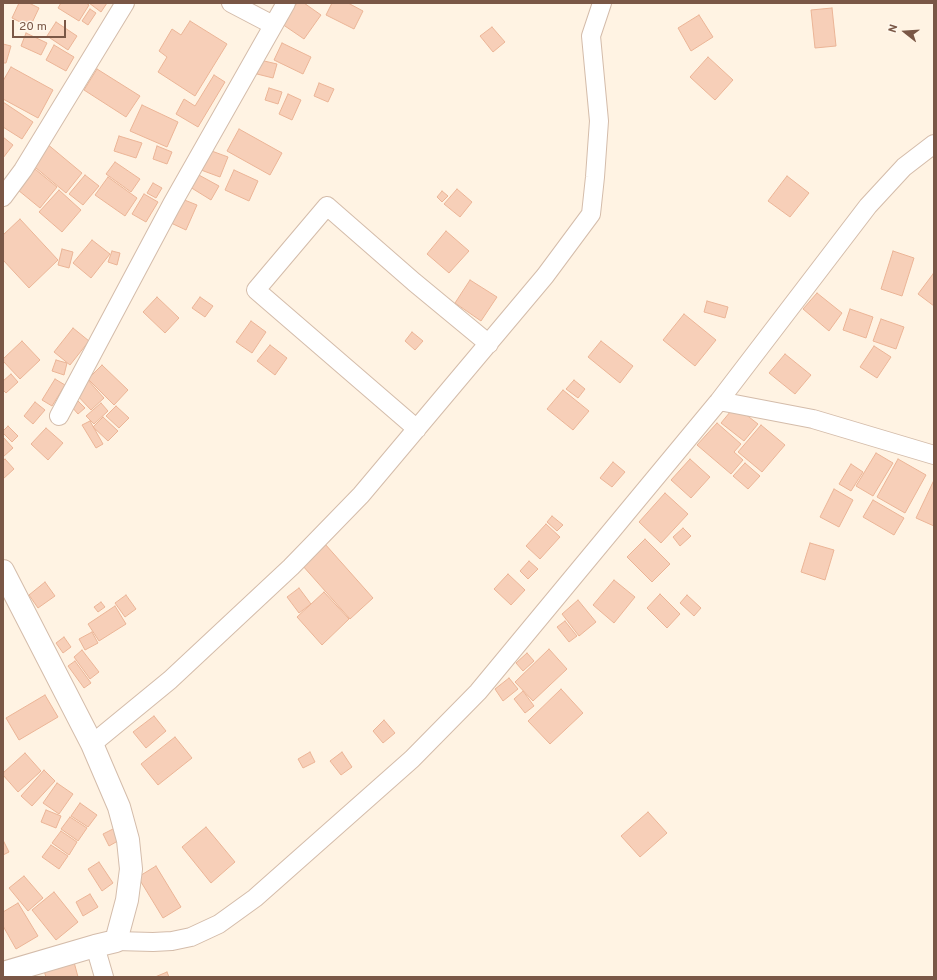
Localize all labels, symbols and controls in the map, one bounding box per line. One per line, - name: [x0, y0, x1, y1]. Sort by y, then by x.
- scale bar: [14, 12, 68, 38]
- north arrow: [885, 12, 925, 52]
- text: 20 m: [19, 19, 47, 35]
- text: N: [886, 23, 901, 34]

